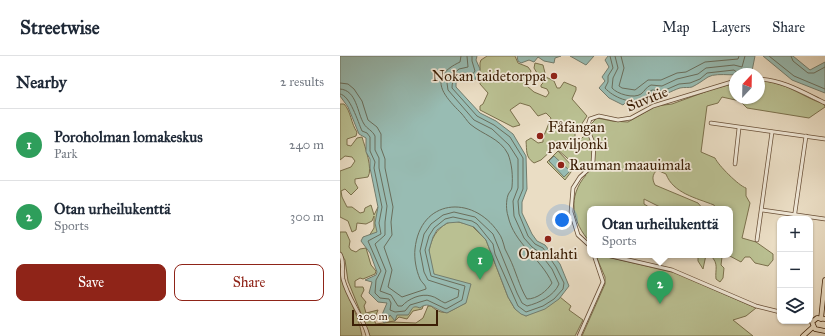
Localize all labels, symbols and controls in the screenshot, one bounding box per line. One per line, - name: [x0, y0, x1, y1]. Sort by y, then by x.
- text: Streetwise: [20, 16, 100, 39]
- text: Map: [662, 19, 690, 36]
- text: Layers: [712, 19, 750, 36]
- text: Share: [772, 19, 805, 36]
- place label: Nokan taidetorppa: [432, 67, 547, 85]
- north arrow: [729, 68, 765, 104]
- marker: Nokan taidetorppa: [549, 71, 559, 81]
- text: Nearby: [16, 72, 67, 93]
- text: 2 results: [280, 74, 324, 90]
- street label: Suvitie: [623, 83, 671, 115]
- place label: Fåfängan paviljonki: [547, 118, 608, 153]
- text: Poroholman lomakeskus: [54, 128, 203, 146]
- marker: Fåfängan paviljonki: [535, 131, 545, 141]
- text: 1: [26, 137, 32, 153]
- text: 240 m: [289, 137, 324, 153]
- text: Park: [54, 146, 78, 162]
- place label: Rauman maauimala: [569, 156, 692, 174]
- marker: Rauman maauimala: [556, 160, 566, 170]
- text: Otan urheilukenttä: [54, 200, 171, 218]
- popup: [587, 206, 733, 258]
- text: 2: [26, 209, 32, 225]
- text: 300 m: [290, 209, 324, 225]
- your location: [552, 210, 572, 230]
- text: Otan urheilukenttä: [602, 215, 718, 233]
- map controls: [777, 216, 813, 324]
- button: +: [777, 216, 813, 252]
- text: Sports: [54, 218, 89, 234]
- text: Sports: [602, 233, 636, 249]
- marker: Otanlahti: [543, 234, 553, 244]
- place label: Otanlahti: [518, 245, 578, 263]
- pin: 1: [467, 247, 493, 280]
- button: −: [777, 252, 813, 288]
- button: Save: [16, 264, 166, 301]
- button: Share: [174, 264, 324, 301]
- pin: 2: [647, 271, 673, 304]
- button: layers: [777, 288, 813, 324]
- scale bar: [352, 308, 438, 327]
- text: 200 m: [358, 310, 388, 323]

